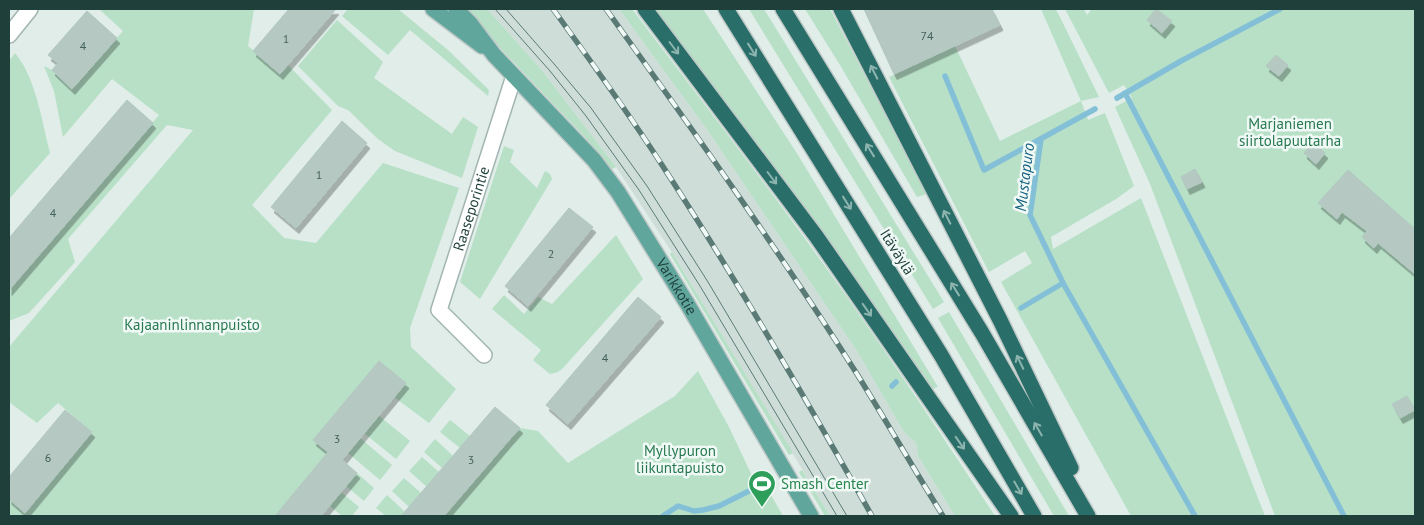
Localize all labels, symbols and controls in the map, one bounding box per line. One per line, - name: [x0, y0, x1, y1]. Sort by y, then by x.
- house number: 74: [920, 28, 934, 43]
- house number: 1: [283, 31, 289, 46]
- house number: 4: [80, 38, 87, 53]
- one-way arrow: [669, 41, 680, 54]
- one-way arrow: [747, 43, 757, 57]
- one-way arrow: [868, 65, 878, 80]
- park label: Marjaniemen siirtolapuutarha: [1239, 114, 1341, 150]
- water label: Mustapuro: [1010, 142, 1038, 212]
- one-way arrow: [865, 144, 875, 158]
- street label: Raaseporintie: [449, 164, 493, 253]
- house number: 1: [316, 167, 322, 182]
- one-way arrow: [767, 171, 777, 185]
- one-way arrow: [842, 196, 852, 210]
- house number: 4: [50, 205, 57, 220]
- one-way arrow: [942, 209, 952, 224]
- street label: Itäväylä: [876, 225, 919, 278]
- house number: 2: [548, 246, 554, 261]
- street label: Varikkotie: [652, 253, 702, 318]
- one-way arrow: [950, 282, 960, 296]
- one-way arrow: [862, 302, 872, 316]
- park label: Kajaaninlinnanpuisto: [124, 315, 260, 334]
- house number: 4: [602, 350, 609, 365]
- one-way arrow: [1015, 355, 1024, 370]
- one-way arrow: [1032, 422, 1042, 436]
- house number: 3: [334, 431, 340, 446]
- one-way arrow: [955, 436, 965, 450]
- park label: Myllypuron liikuntapuisto: [636, 441, 724, 477]
- house number: 6: [45, 450, 51, 465]
- house number: 3: [468, 452, 474, 467]
- sports icon: Smash Center: [747, 469, 777, 508]
- place label: Smash Center: [781, 474, 869, 493]
- one-way arrow: [1014, 480, 1024, 495]

